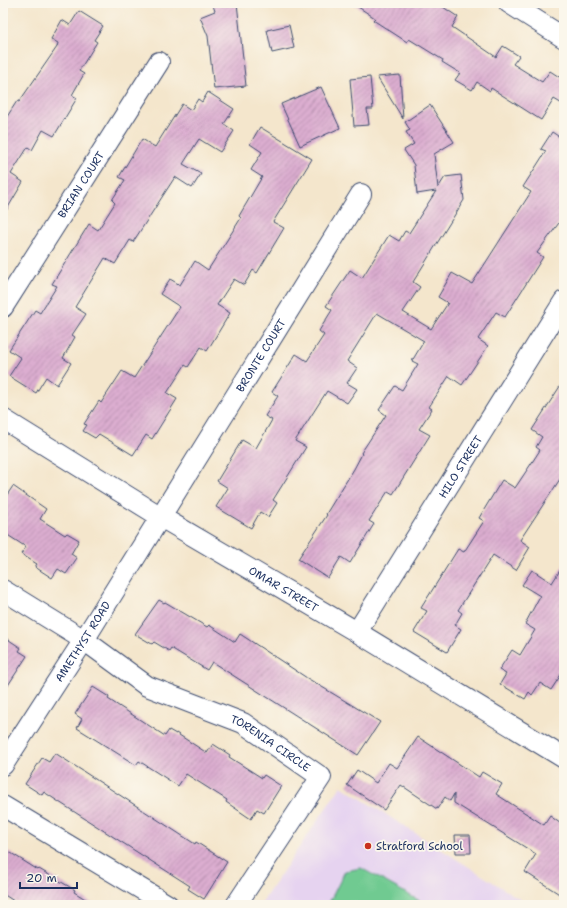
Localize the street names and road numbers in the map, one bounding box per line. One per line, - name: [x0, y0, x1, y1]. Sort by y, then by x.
- street label: BRIAN COURT: [54, 149, 108, 221]
- street label: BRONTE COURT: [233, 316, 290, 395]
- street label: HILO STREET: [435, 432, 486, 501]
- street label: OMAR STREET: [246, 563, 321, 616]
- street label: AMETHYST ROAD: [52, 598, 114, 685]
- street label: TORENIA CIRCLE: [228, 712, 313, 776]

